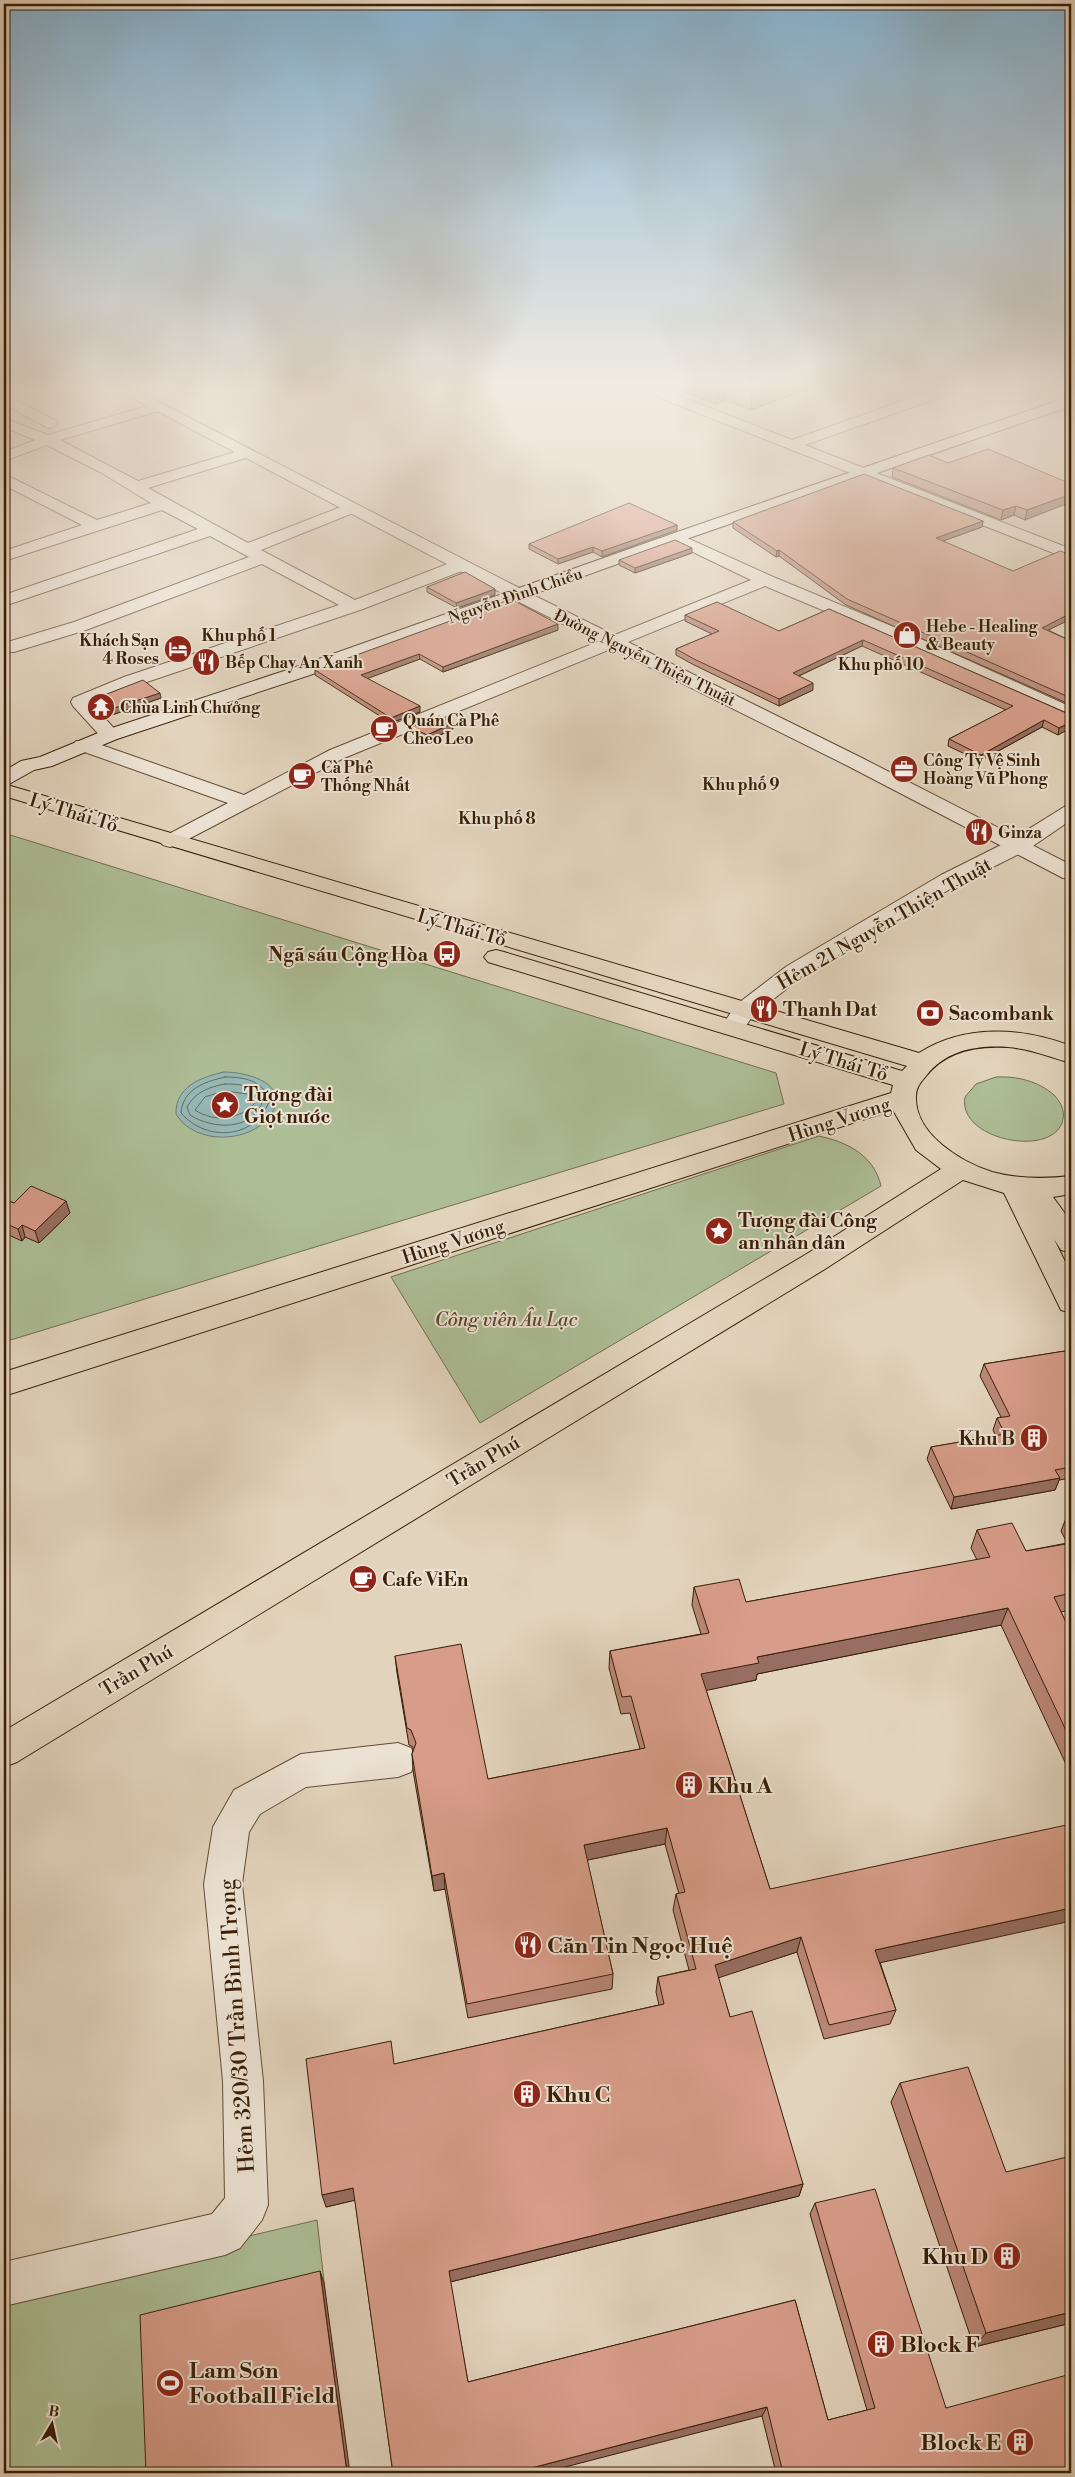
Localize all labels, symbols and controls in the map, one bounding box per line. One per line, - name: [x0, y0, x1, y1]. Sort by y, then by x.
- street label: Nguyễn Đình Chiểu: [445, 564, 585, 628]
- street label: Đường Nguyễn Thiện Thuật: [551, 605, 739, 711]
- place label: Hebe - Healing & Beauty: [926, 617, 1039, 655]
- shop icon: Hebe - Healing & Beauty: [892, 620, 922, 650]
- district label: Khu phố 1: [202, 626, 277, 646]
- place label: Khách Sạn 4 Roses: [79, 631, 159, 669]
- hotel icon: Khách Sạn 4 Roses: [163, 634, 193, 664]
- restaurant icon: Bếp Chay An Xanh: [191, 647, 221, 677]
- place label: Bếp Chay An Xanh: [225, 653, 363, 673]
- district label: Khu phố 10: [838, 655, 924, 675]
- temple icon: Chùa Linh Chưởng: [86, 692, 116, 722]
- place label: Chùa Linh Chưởng: [120, 698, 261, 718]
- place label: Quán Cà Phê Cheo Leo: [403, 711, 500, 749]
- cafe icon: Quán Cà Phê Cheo Leo: [369, 714, 399, 744]
- place label: Công Ty Vệ Sinh Hoàng Vũ Phong: [923, 751, 1048, 789]
- office icon: Công Ty Vệ Sinh Hoàng Vũ Phong: [889, 754, 919, 784]
- place label: Cà Phê Thống Nhất: [321, 758, 410, 796]
- cafe icon: Cà Phê Thống Nhất: [287, 761, 317, 791]
- district label: Khu phố 9: [702, 775, 780, 795]
- street label: Lý Thái Tổ: [26, 788, 121, 838]
- district label: Khu phố 8: [458, 809, 536, 829]
- restaurant icon: Ginza: [964, 817, 994, 847]
- place label: Ginza: [998, 823, 1042, 843]
- street label: Hẻm 21 Nguyễn Thiện Thuật: [773, 852, 996, 995]
- street label: Lý Thái Tổ: [414, 904, 509, 952]
- bus stop icon: Ngã sáu Cộng Hòa: [432, 939, 462, 969]
- place label: Ngã sáu Cộng Hòa: [268, 943, 429, 967]
- restaurant icon: Thanh Dat: [749, 994, 779, 1024]
- place label: Thanh Dat: [783, 998, 877, 1022]
- bank icon: Sacombank: [915, 998, 945, 1028]
- place label: Sacombank: [949, 1002, 1054, 1026]
- street label: Lý Thái Tổ: [796, 1037, 891, 1087]
- place label: Tượng đài Giọt nước: [244, 1083, 333, 1129]
- place icon: Tượng đài Giọt nước: [210, 1090, 240, 1120]
- street label: Hùng Vương: [785, 1092, 894, 1148]
- place label: Tượng đài Công an nhân dân: [738, 1209, 878, 1255]
- street label: Hùng Vương: [399, 1214, 508, 1270]
- place icon: Tượng đài Công an nhân dân: [704, 1216, 734, 1246]
- park label: Công viên Âu Lạc: [435, 1307, 577, 1332]
- building icon: Khu B: [1019, 1423, 1049, 1453]
- place label: Khu B: [959, 1427, 1015, 1451]
- street label: Trần Phú: [443, 1431, 524, 1493]
- cafe icon: Cafe ViEn: [348, 1564, 378, 1594]
- place label: Cafe ViEn: [382, 1568, 469, 1592]
- street label: Trần Phú: [96, 1640, 177, 1702]
- building icon: Khu A: [674, 1770, 704, 1800]
- place label: Khu A: [708, 1773, 773, 1800]
- street label: Hẻm 320/30 Trần Bình Trọng: [214, 1878, 261, 2174]
- restaurant icon: Căn Tin Ngọc Huệ: [513, 1930, 543, 1960]
- place label: Căn Tin Ngọc Huệ: [547, 1933, 733, 1960]
- building icon: Khu C: [512, 2079, 542, 2109]
- place label: Khu C: [546, 2082, 610, 2109]
- building icon: Khu D: [992, 2241, 1022, 2271]
- place label: Khu D: [922, 2244, 988, 2271]
- building icon: Block F: [866, 2329, 896, 2359]
- place label: Block F: [900, 2332, 981, 2359]
- place label: Lam Sơn Football Field: [189, 2358, 335, 2410]
- sports icon: Lam Sơn Football Field: [155, 2368, 185, 2398]
- north arrow: [28, 2400, 78, 2450]
- text: B: [47, 2402, 60, 2422]
- building icon: Block E: [1005, 2427, 1035, 2457]
- place label: Block E: [921, 2430, 1001, 2457]

